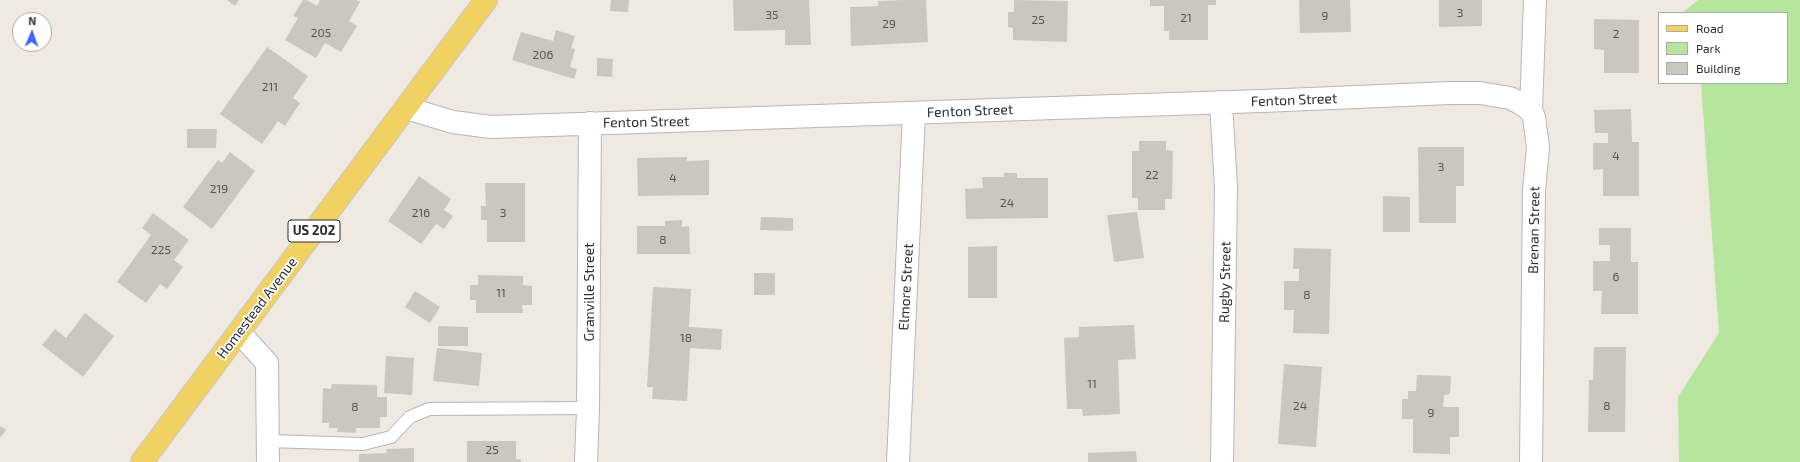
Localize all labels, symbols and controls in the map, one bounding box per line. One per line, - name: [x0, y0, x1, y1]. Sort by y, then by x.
- house number: 3: [1457, 6, 1463, 20]
- house number: 35: [765, 8, 779, 22]
- house number: 9: [1322, 9, 1328, 23]
- house number: 21: [1180, 11, 1192, 25]
- north arrow: [12, 12, 52, 52]
- legend: [1658, 12, 1788, 84]
- house number: 25: [1031, 13, 1045, 27]
- text: N: [28, 14, 37, 27]
- house number: 29: [882, 17, 896, 31]
- text: Road: [1696, 21, 1724, 35]
- house number: 205: [311, 26, 331, 40]
- house number: 2: [1613, 27, 1619, 41]
- text: Park: [1696, 41, 1721, 55]
- house number: 206: [533, 48, 553, 62]
- text: Building: [1696, 61, 1740, 75]
- house number: 211: [262, 80, 278, 94]
- street label: Fenton Street: [1251, 90, 1337, 110]
- street label: Fenton Street: [927, 101, 1013, 121]
- street label: Fenton Street: [603, 113, 689, 131]
- house number: 4: [1612, 149, 1620, 163]
- house number: 3: [1438, 160, 1444, 174]
- house number: 22: [1145, 168, 1159, 182]
- house number: 4: [669, 171, 677, 185]
- house number: 219: [210, 182, 228, 196]
- street label: Brenan Street: [1525, 186, 1543, 274]
- house number: 24: [1000, 196, 1014, 210]
- house number: 216: [412, 206, 430, 220]
- house number: 3: [500, 206, 506, 220]
- road number: US 202: [288, 220, 340, 242]
- house number: 8: [659, 233, 667, 247]
- street label: Rugby Street: [1216, 241, 1234, 323]
- house number: 225: [151, 243, 171, 257]
- street label: Granville Street: [581, 243, 597, 341]
- street label: Elmore Street: [895, 243, 917, 331]
- street label: Homestead Avenue: [213, 254, 301, 362]
- house number: 6: [1613, 270, 1619, 284]
- house number: 11: [496, 286, 506, 300]
- house number: 8: [1303, 288, 1311, 302]
- house number: 18: [680, 331, 692, 345]
- house number: 11: [1087, 377, 1097, 391]
- house number: 24: [1293, 399, 1307, 413]
- house number: 8: [1603, 399, 1611, 413]
- house number: 8: [351, 400, 359, 414]
- house number: 9: [1428, 406, 1434, 420]
- house number: 25: [485, 443, 499, 457]

